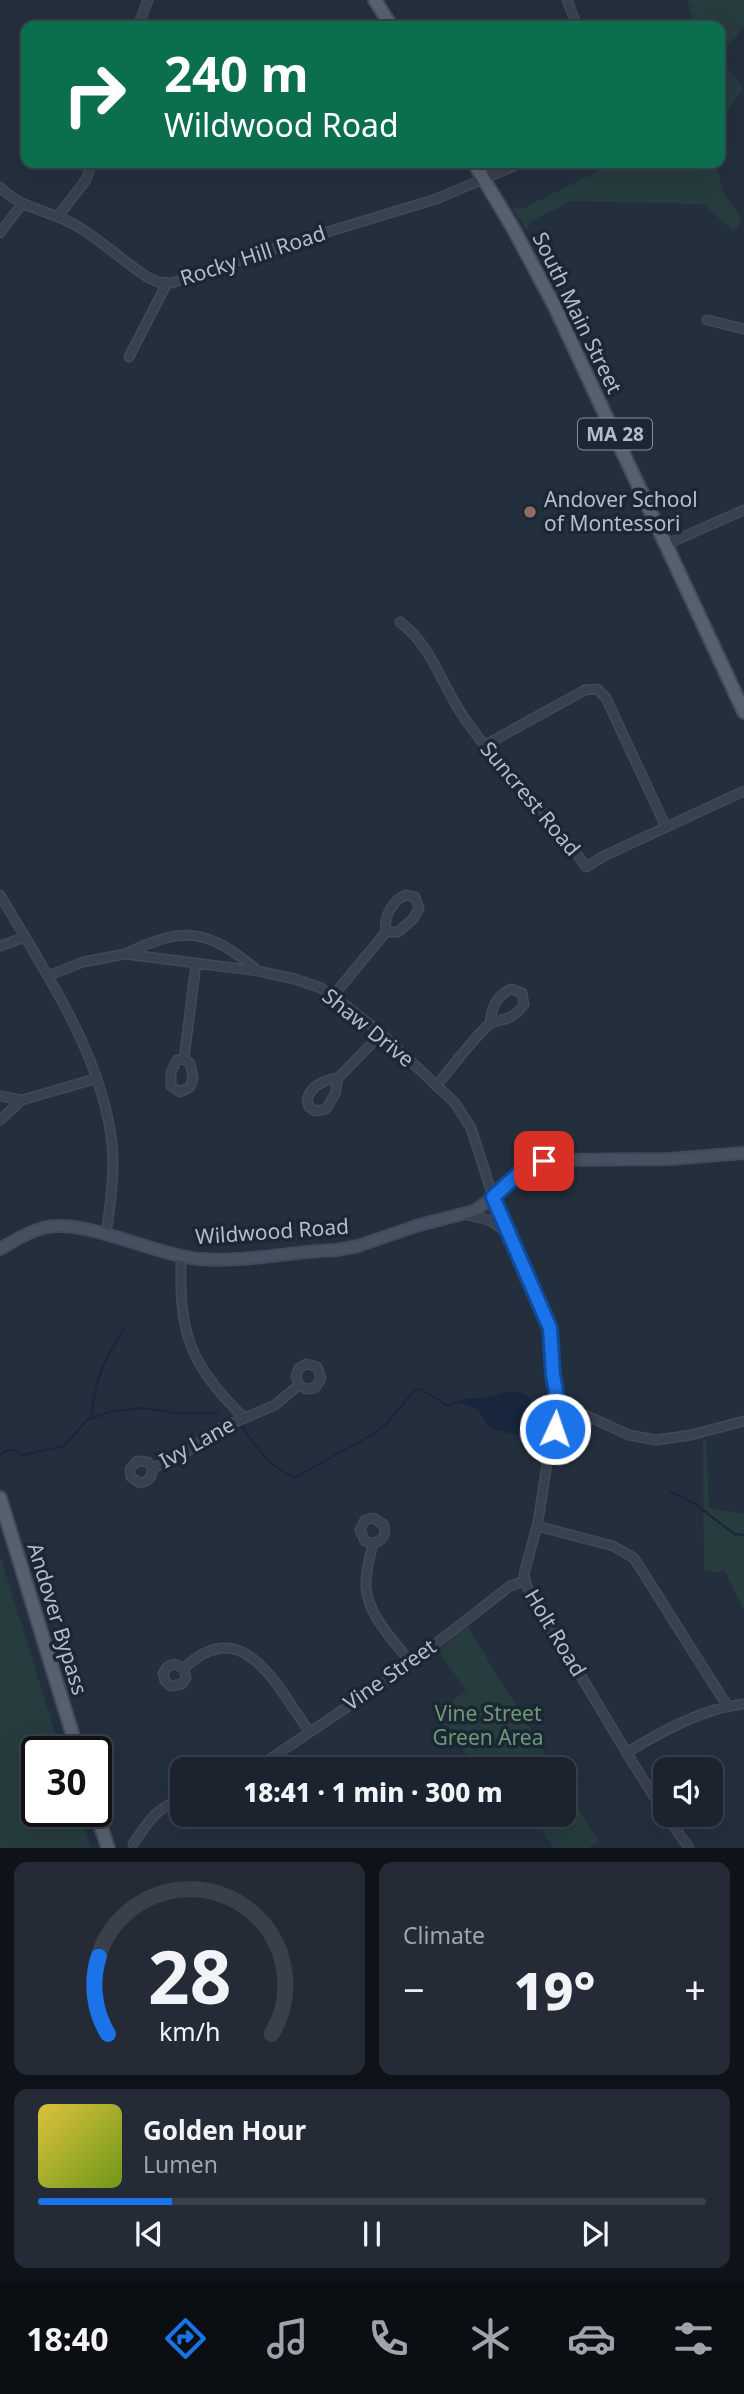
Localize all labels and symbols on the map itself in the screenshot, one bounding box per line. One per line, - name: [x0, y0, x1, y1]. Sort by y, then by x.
- street label: Rocky Hill Road: [177, 218, 329, 292]
- street label: South Main Street: [527, 227, 629, 398]
- road number: MA 28: [578, 418, 652, 449]
- place label: Andover School of Montessori: [544, 485, 698, 537]
- marker: Andover School of Montessori: [522, 504, 538, 520]
- street label: Suncrest Road: [475, 735, 587, 861]
- street label: Shaw Drive: [317, 982, 420, 1073]
- pin: [514, 1131, 574, 1191]
- street label: Wildwood Road: [194, 1212, 350, 1250]
- position arrow: [518, 1392, 592, 1466]
- street label: Ivy Lane: [154, 1410, 239, 1474]
- street label: Andover Bypass: [22, 1539, 94, 1698]
- street label: Holt Road: [519, 1584, 593, 1681]
- street label: Vine Street: [338, 1632, 442, 1716]
- park label: Vine Street Green Area: [433, 1699, 543, 1751]
- speed limit sign: 30: [21, 1736, 112, 1827]

